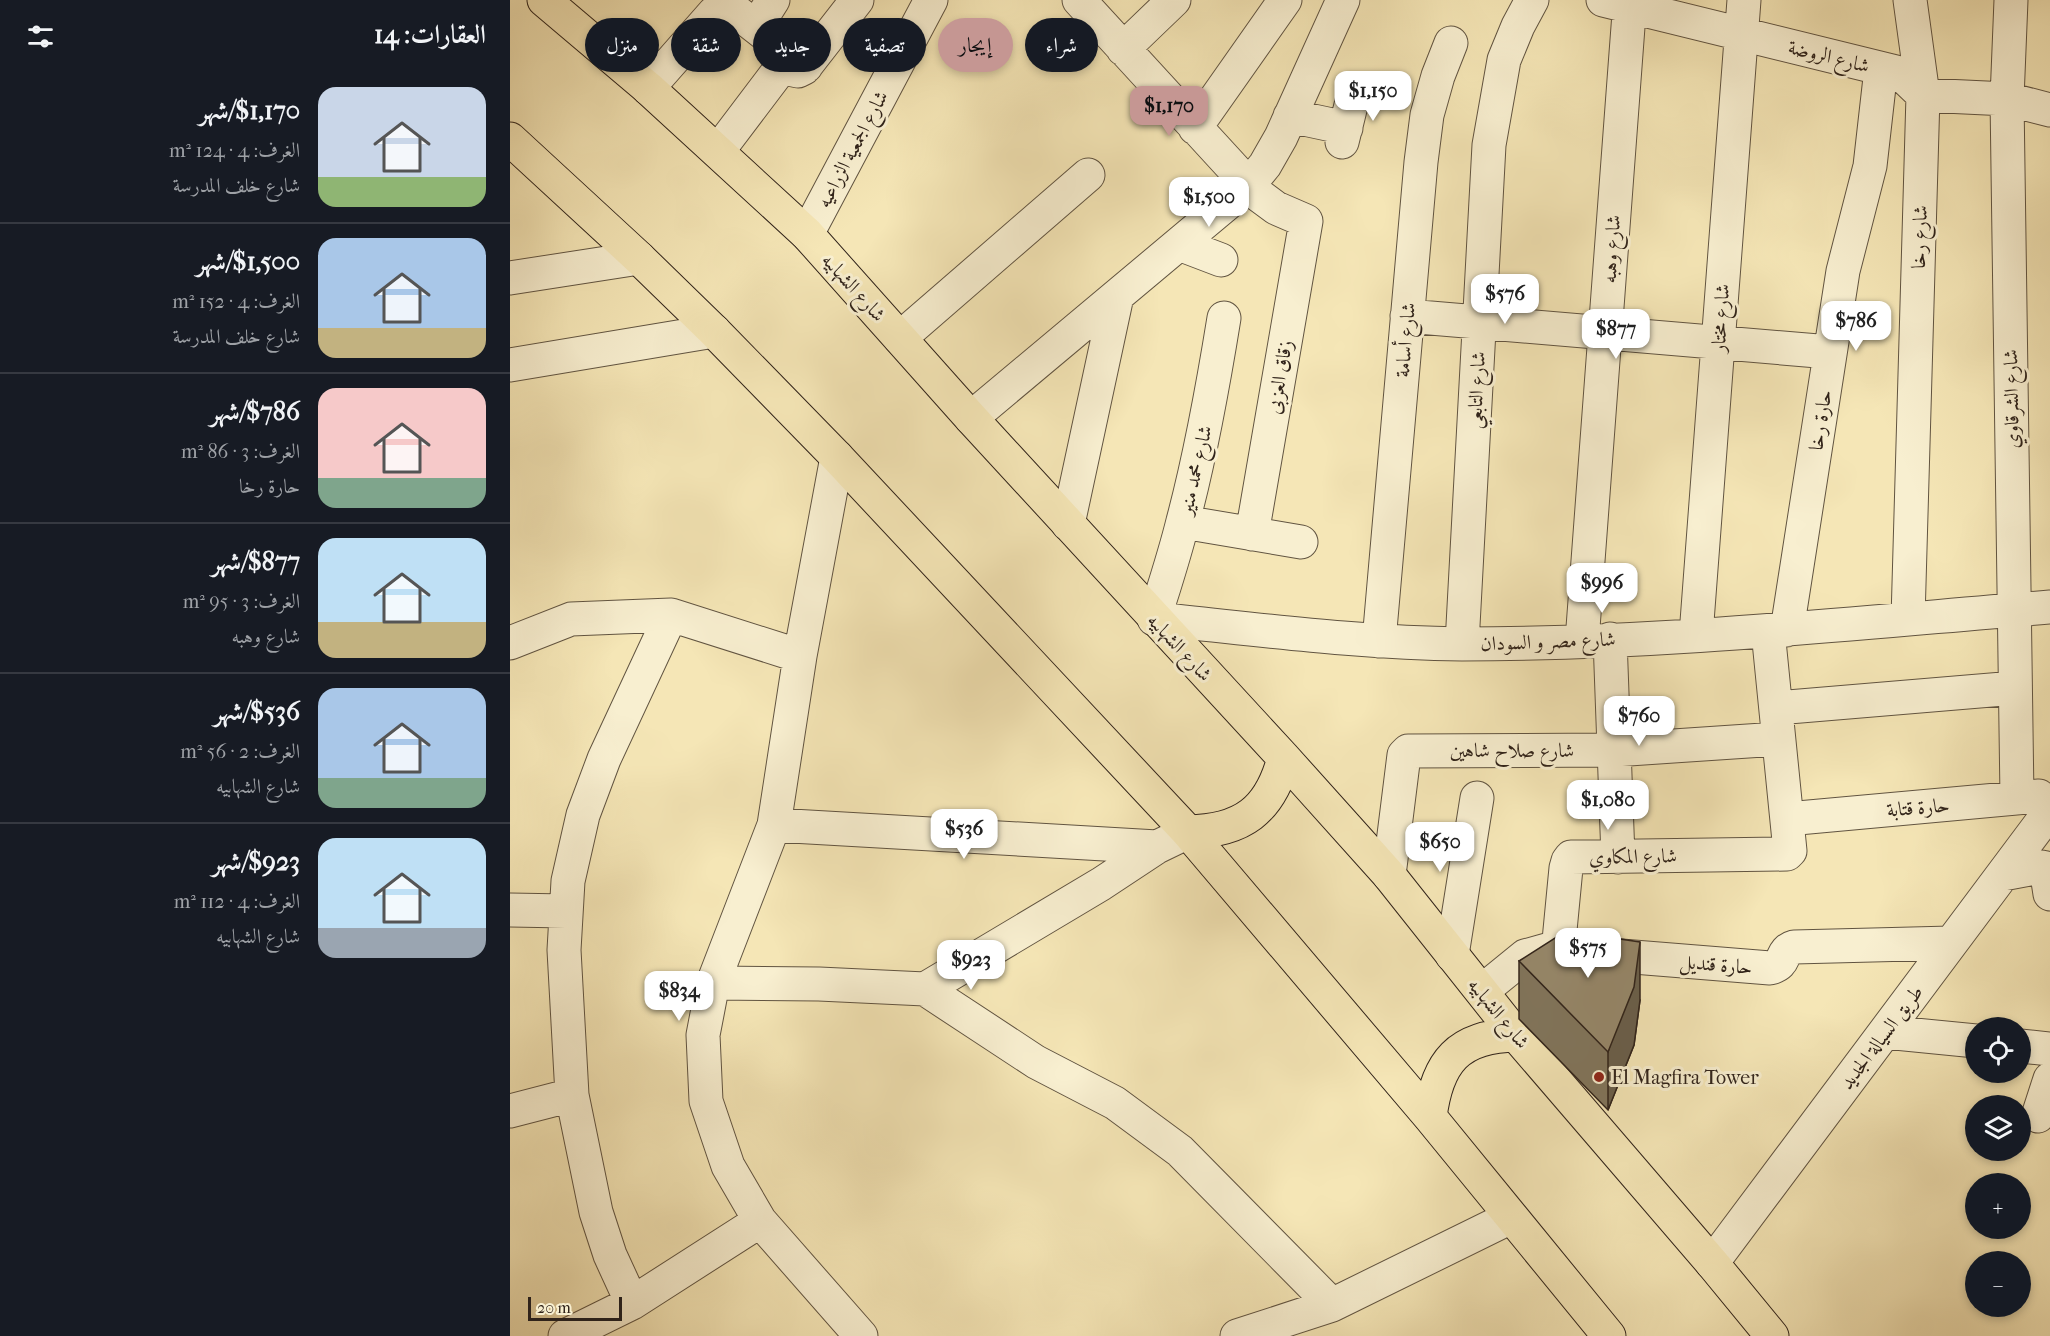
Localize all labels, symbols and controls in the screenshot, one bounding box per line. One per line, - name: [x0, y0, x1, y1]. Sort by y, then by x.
- chip: منزل: [585, 18, 659, 72]
- chip: شقة: [671, 18, 741, 72]
- chip: جديد: [753, 18, 831, 72]
- chip: تصفية: [843, 18, 926, 72]
- chip: إيجار: [938, 18, 1013, 72]
- chip: شراء: [1025, 18, 1098, 72]
- text: العقارات: 14: [374, 19, 486, 50]
- icon: filters: [24, 20, 57, 53]
- street label: شارع الروضة: [1784, 35, 1872, 84]
- pin: $1,150: [1324, 71, 1422, 122]
- text: $1,150: [1349, 79, 1397, 102]
- pin: $1,170: [1120, 86, 1218, 137]
- street label: شارع الجمعية الزراعيه: [812, 87, 898, 214]
- text: $1,170: [1144, 94, 1194, 117]
- text: $1,170/شهر: [199, 95, 300, 126]
- icon: home: [366, 111, 438, 183]
- text: الغرف: 4 · 124 m²: [169, 139, 300, 162]
- text: شارع خلف المدرسة: [173, 174, 300, 197]
- pin: $1,500: [1160, 177, 1258, 228]
- text: $1,500: [1183, 185, 1235, 208]
- street label: شارع رخا: [1907, 205, 1938, 269]
- street label: شارع وهبه: [1598, 214, 1631, 284]
- text: $1,500/شهر: [196, 246, 300, 277]
- street label: شارع الشهابيه: [812, 248, 890, 330]
- icon: home: [366, 262, 438, 334]
- pin: $576: [1469, 274, 1541, 325]
- text: $576: [1485, 282, 1525, 305]
- street label: شارع مختار: [1706, 283, 1740, 355]
- text: الغرف: 4 · 152 m²: [172, 290, 300, 313]
- street label: شارع أسامة: [1388, 301, 1426, 379]
- pin: $786: [1820, 301, 1892, 352]
- pin: $877: [1580, 309, 1652, 360]
- text: $786: [1835, 309, 1877, 332]
- text: $877: [1596, 317, 1636, 340]
- text: شارع خلف المدرسة: [173, 325, 300, 348]
- street label: زقاق العزبى: [1262, 338, 1300, 416]
- street label: شارع الشرقاوي: [1999, 349, 2030, 449]
- street label: شارع التابعي: [1463, 351, 1497, 430]
- street label: حارة رخا: [1804, 388, 1837, 452]
- text: $786/شهر: [210, 396, 300, 427]
- icon: home: [366, 412, 438, 484]
- street label: شارع محمد منير: [1174, 423, 1223, 520]
- text: الغرف: 3 · 86 m²: [181, 440, 300, 463]
- text: حارة رخا: [239, 475, 300, 498]
- text: $877/شهر: [211, 546, 300, 577]
- icon: home: [366, 562, 438, 634]
- pin: $996: [1566, 563, 1638, 614]
- text: $996: [1581, 571, 1623, 594]
- text: الغرف: 3 · 95 m²: [183, 590, 300, 613]
- street label: شارع الشهابيه: [1138, 609, 1217, 690]
- text: شارع وهبه: [231, 625, 300, 648]
- street label: شارع مصر و السودان: [1480, 628, 1616, 661]
- text: $536/شهر: [214, 696, 300, 727]
- pin: $760: [1603, 696, 1675, 747]
- text: $760: [1618, 704, 1660, 727]
- icon: home: [366, 712, 438, 784]
- street label: شارع صلاح شاهين: [1450, 739, 1574, 768]
- text: الغرف: 2 · 56 m²: [180, 740, 300, 763]
- text: شارع الشهابيه: [216, 775, 300, 798]
- pin: $1,080: [1559, 780, 1657, 831]
- text: $1,080: [1581, 788, 1635, 811]
- street label: حارة قتابة: [1886, 793, 1950, 822]
- pin: $536: [928, 809, 1000, 860]
- text: $536: [945, 817, 983, 840]
- pin: $650: [1404, 822, 1476, 873]
- text: $650: [1419, 830, 1461, 853]
- street label: شارع المكاوي: [1589, 844, 1677, 875]
- text: $923/شهر: [212, 846, 300, 877]
- icon: home: [366, 862, 438, 934]
- text: الغرف: 4 · 112 m²: [174, 890, 300, 913]
- text: شارع الشهابيه: [216, 925, 300, 948]
- pin: $575: [1552, 928, 1624, 979]
- text: $575: [1569, 936, 1607, 959]
- pin: $923: [935, 940, 1007, 991]
- text: $923: [951, 948, 991, 971]
- street label: حارة قنديل: [1678, 950, 1753, 982]
- pin: $834: [643, 971, 715, 1022]
- street label: شارع الشهابيه: [1459, 973, 1534, 1057]
- text: $834: [658, 979, 700, 1002]
- street label: طريق السيالة الجديد: [1835, 981, 1929, 1094]
- map controls: [1965, 1017, 2031, 1317]
- button: locate: [1965, 1017, 2031, 1083]
- place label: El Magfira Tower: [1611, 1066, 1759, 1089]
- marker: El Magfira Tower: [1592, 1070, 1606, 1084]
- button: layers: [1965, 1095, 2031, 1161]
- button: +: [1965, 1173, 2031, 1239]
- button: −: [1965, 1251, 2031, 1317]
- scale bar: [528, 1294, 622, 1322]
- text: 20 m: [537, 1298, 571, 1317]

